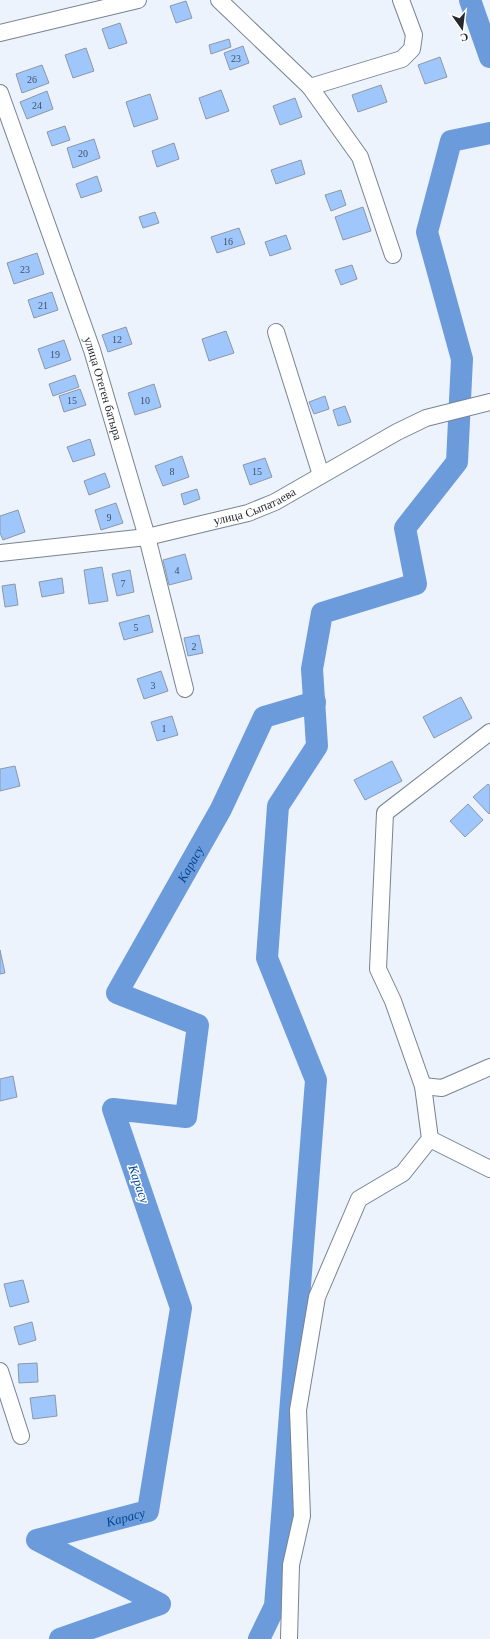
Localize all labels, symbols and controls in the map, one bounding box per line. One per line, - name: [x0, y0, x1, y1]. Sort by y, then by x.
- north arrow: [442, 8, 482, 48]
- text: С: [459, 31, 470, 44]
- house number: 23: [231, 53, 241, 64]
- house number: 26: [27, 74, 37, 85]
- house number: 24: [32, 100, 42, 111]
- house number: 20: [78, 148, 88, 159]
- house number: 16: [223, 236, 233, 247]
- house number: 23: [20, 264, 30, 275]
- house number: 21: [38, 300, 48, 311]
- house number: 12: [112, 334, 122, 345]
- street label: улица Отеген батыра: [81, 335, 125, 442]
- house number: 19: [50, 349, 60, 360]
- house number: 15: [67, 395, 77, 406]
- house number: 10: [140, 395, 150, 406]
- house number: 8: [170, 466, 175, 477]
- house number: 15: [252, 466, 262, 477]
- street label: улица Сыпатаева: [212, 484, 299, 528]
- house number: 9: [107, 512, 112, 523]
- house number: 4: [175, 565, 180, 576]
- house number: 7: [121, 578, 126, 589]
- house number: 5: [134, 622, 139, 633]
- house number: 2: [192, 641, 197, 652]
- house number: 3: [151, 680, 156, 691]
- house number: 1: [162, 723, 167, 734]
- water label: Карасу: [173, 843, 206, 886]
- water label: Карасу: [125, 1162, 153, 1205]
- water label: Карасу: [103, 1505, 147, 1529]

